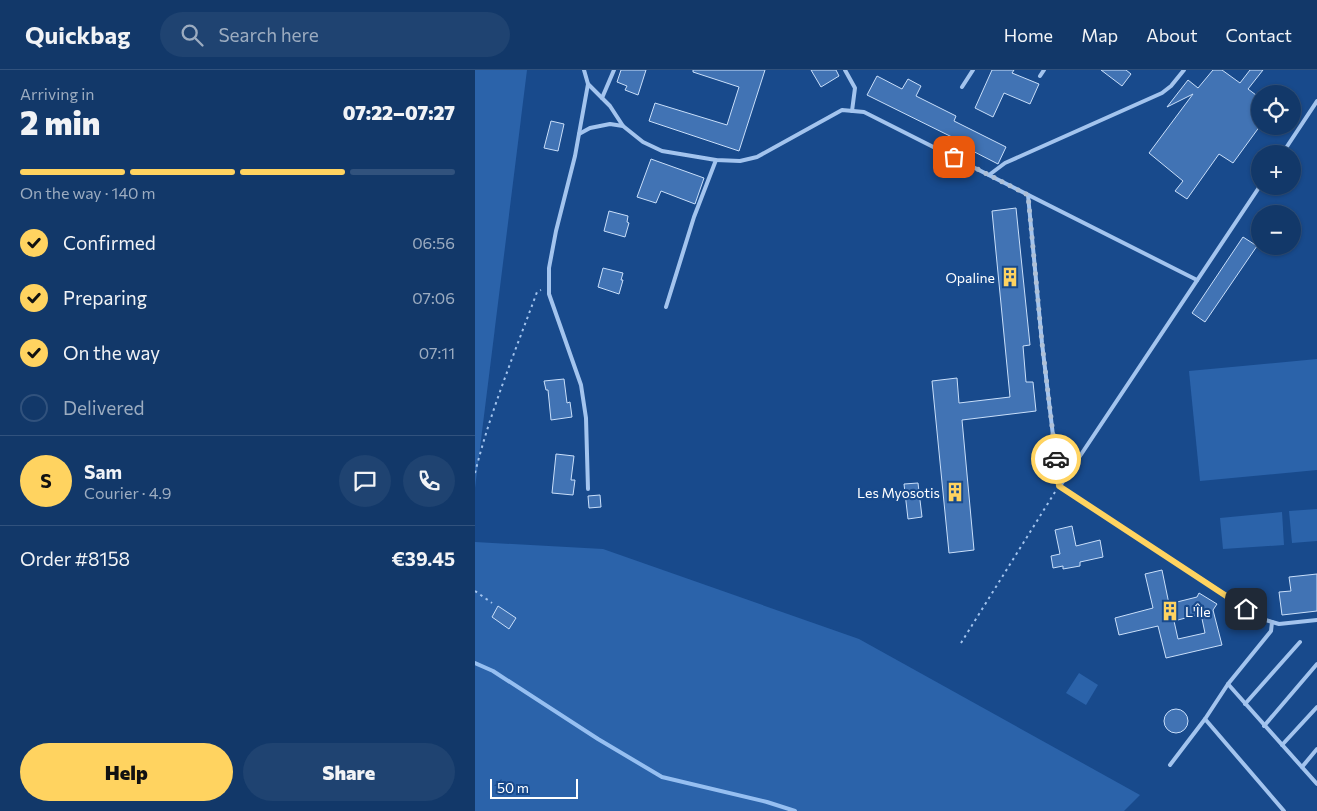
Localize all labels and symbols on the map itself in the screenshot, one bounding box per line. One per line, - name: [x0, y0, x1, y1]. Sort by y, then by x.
- pin: [933, 136, 975, 178]
- building icon: Opaline: [999, 266, 1021, 288]
- place label: Opaline: [945, 269, 995, 286]
- courier: [1031, 434, 1081, 484]
- building icon: Les Myosotis: [944, 481, 966, 503]
- place label: Les Myosotis: [857, 484, 940, 501]
- pin: [1225, 588, 1267, 630]
- building icon: L'Île: [1159, 600, 1181, 622]
- place label: L'Île: [1185, 603, 1211, 620]
- scale bar: [490, 776, 577, 799]

